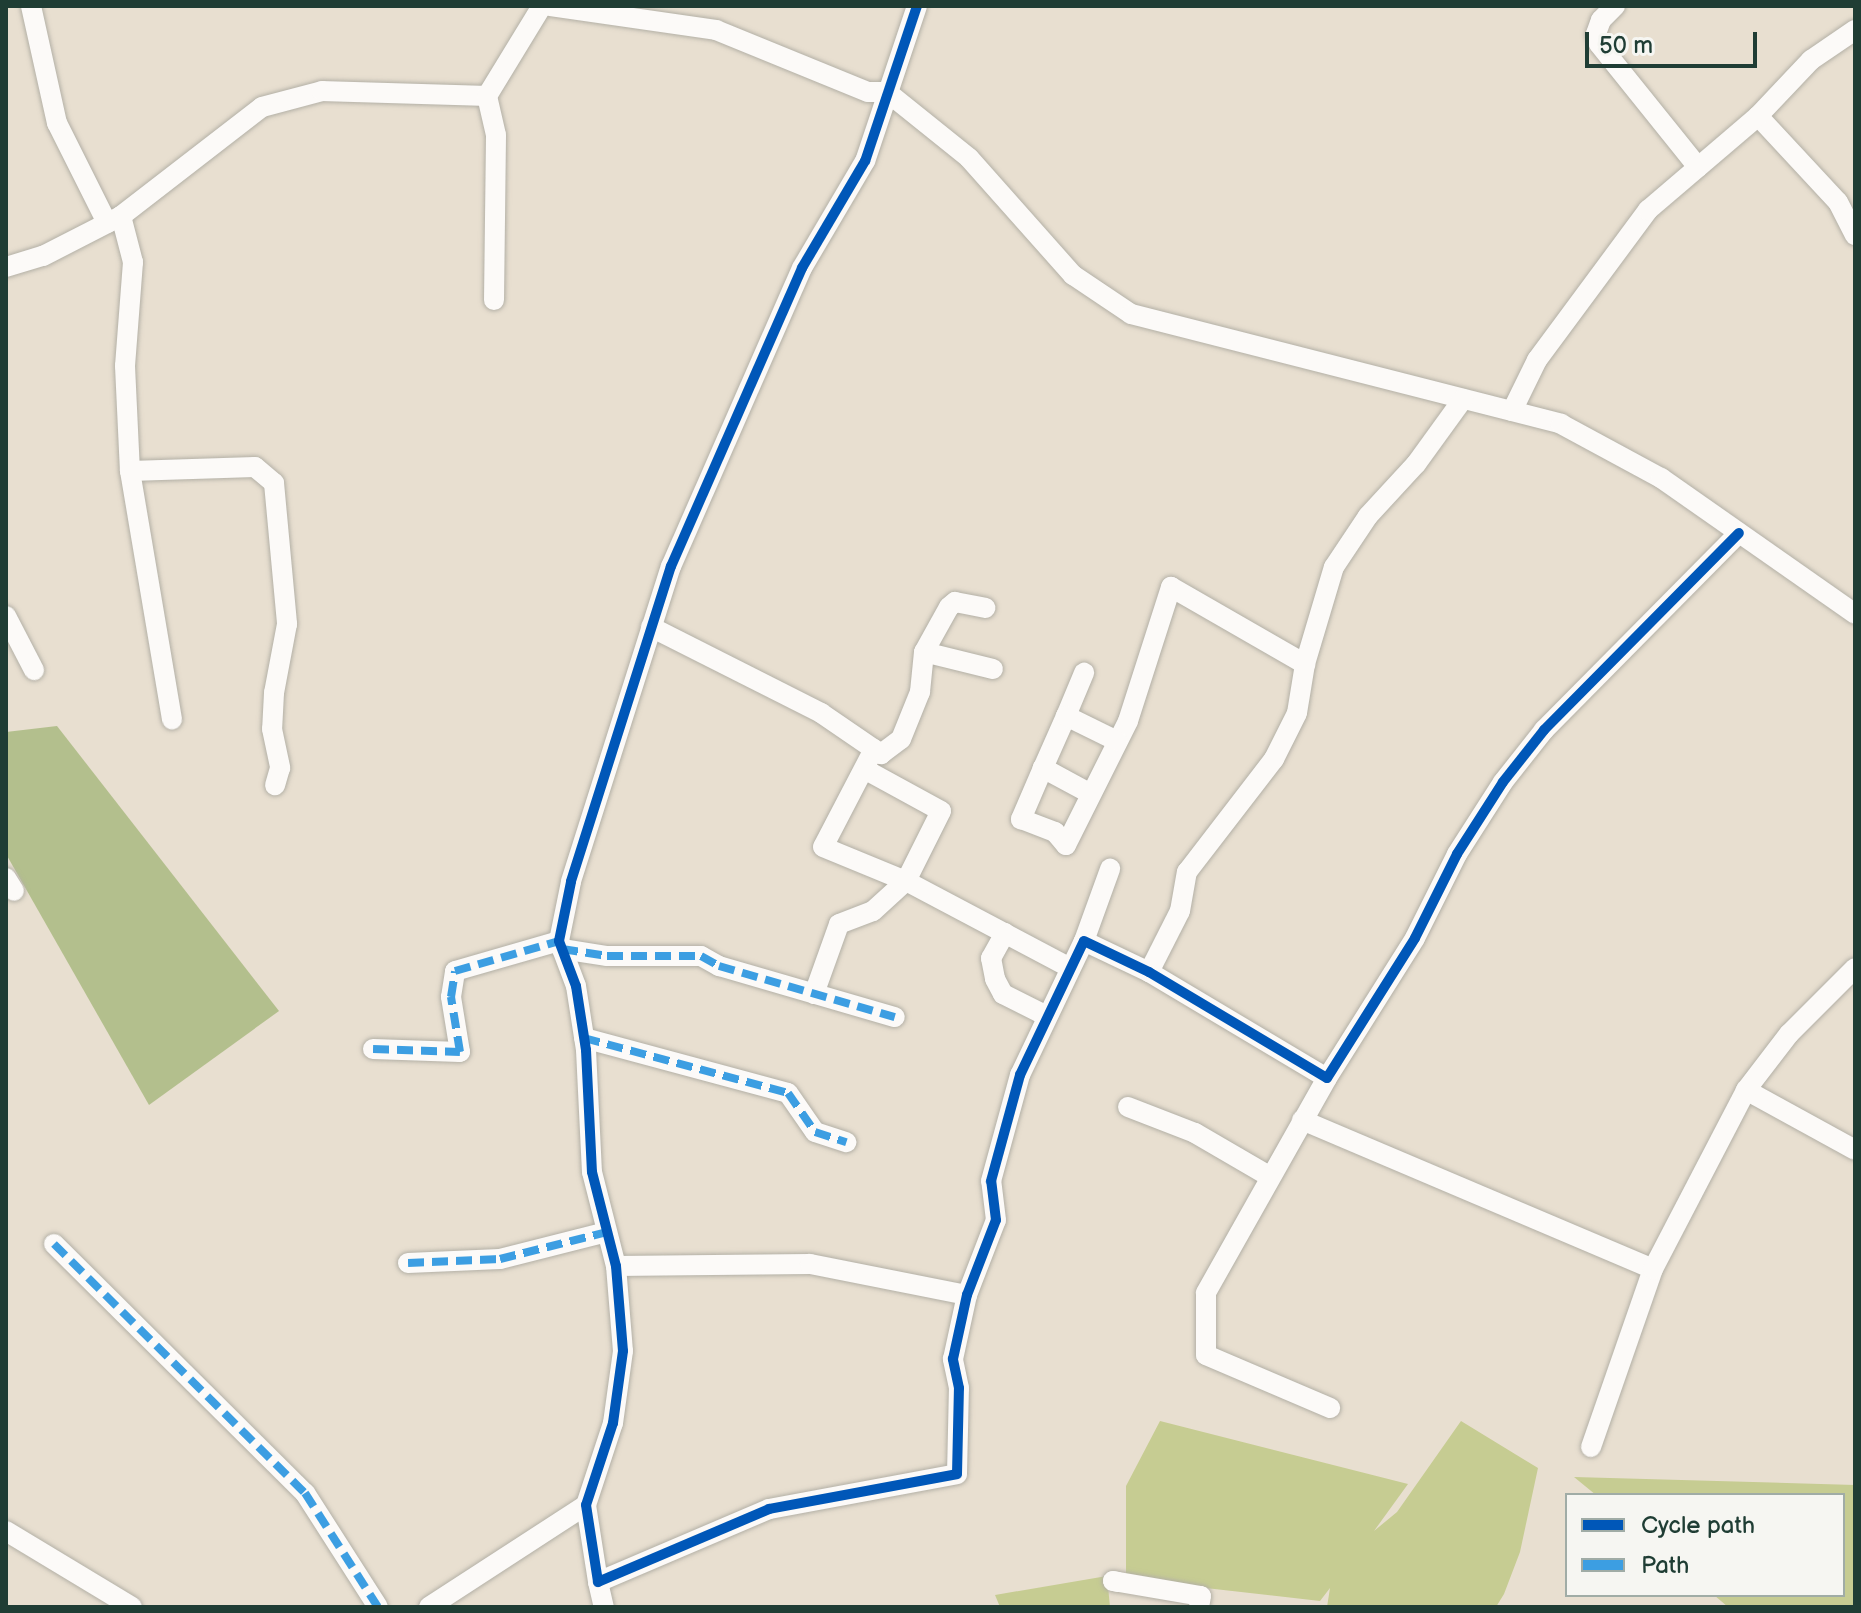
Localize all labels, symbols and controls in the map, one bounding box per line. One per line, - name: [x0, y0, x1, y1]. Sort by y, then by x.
- scale bar: [1589, 16, 1761, 66]
- text: 50 m: [1599, 31, 1653, 60]
- legend: [1565, 1493, 1845, 1597]
- text: Cycle path: [1641, 1511, 1755, 1540]
- text: Path: [1641, 1551, 1689, 1580]

